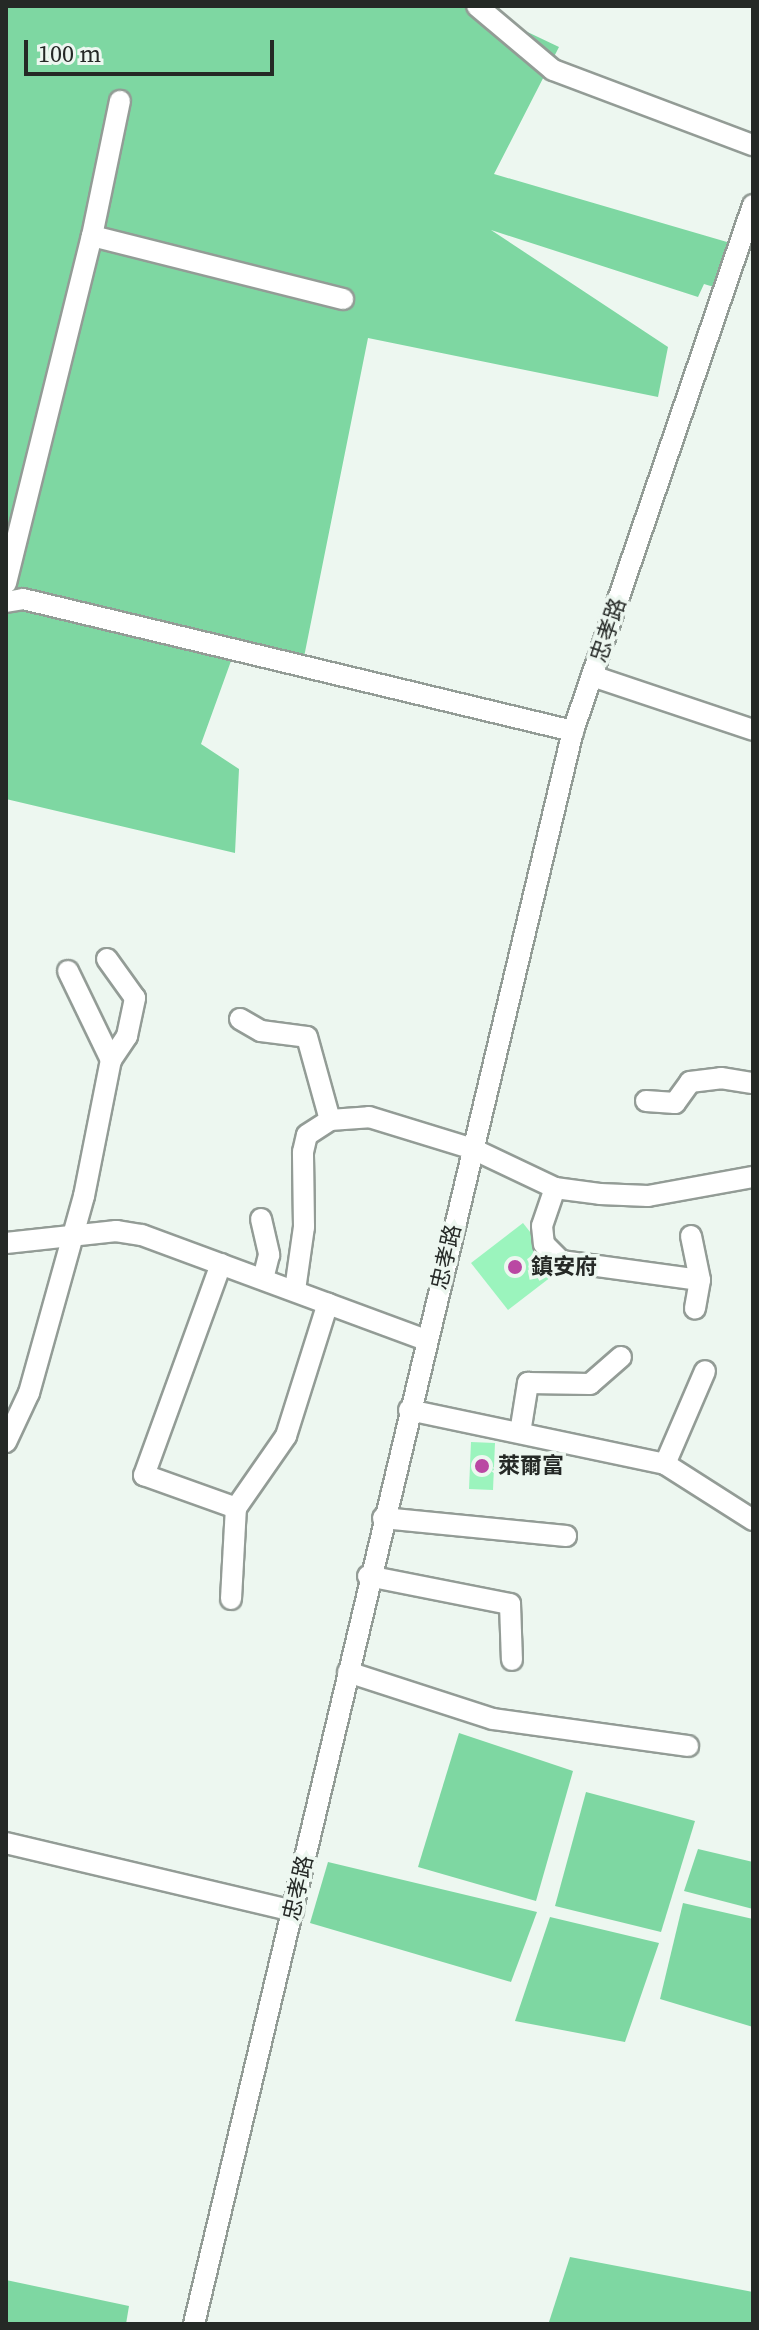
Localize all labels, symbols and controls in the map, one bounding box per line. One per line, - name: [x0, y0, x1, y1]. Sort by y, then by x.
- scale bar: [28, 24, 278, 74]
- text: 100 m: [38, 37, 101, 70]
- street label: 忠孝路: [585, 595, 631, 665]
- street label: 忠孝路: [426, 1222, 466, 1292]
- place label: 鎮安府: [531, 1254, 597, 1280]
- marker: 鎮安府: [506, 1258, 524, 1276]
- place label: 萊爾富: [498, 1453, 564, 1479]
- marker: 萊爾富: [473, 1457, 491, 1475]
- street label: 忠孝路: [278, 1853, 318, 1923]

